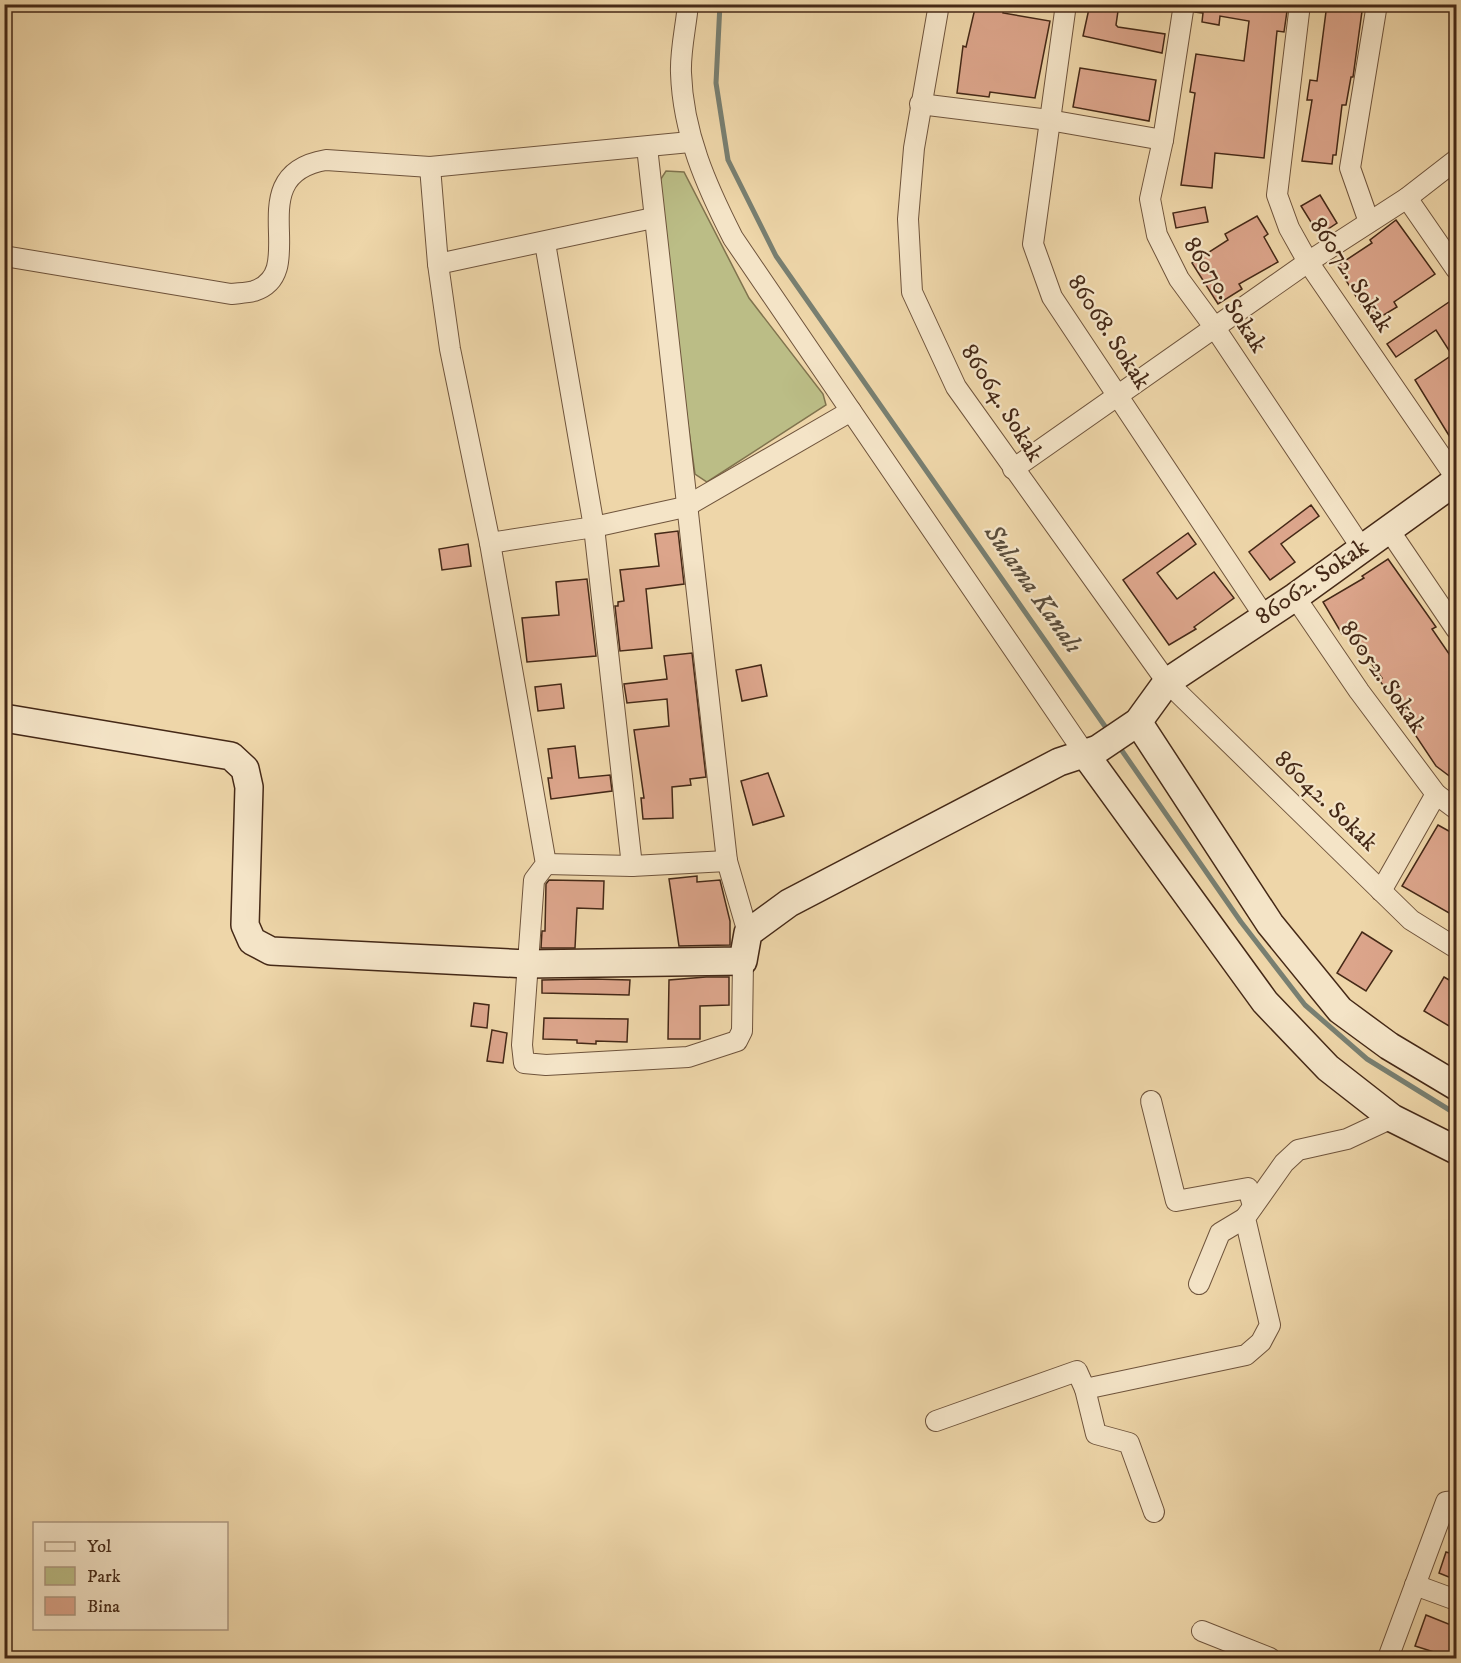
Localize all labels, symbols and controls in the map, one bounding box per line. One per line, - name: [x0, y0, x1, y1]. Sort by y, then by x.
- street label: 86072. Sokak: [1303, 212, 1399, 338]
- street label: 86070. Sokak: [1176, 231, 1274, 359]
- street label: 86068. Sokak: [1061, 269, 1157, 395]
- street label: 86064. Sokak: [954, 339, 1050, 468]
- water label: Sulama Kanalı: [976, 517, 1090, 660]
- street label: 86062. Sokak: [1250, 532, 1374, 632]
- street label: 86052. Sokak: [1333, 615, 1433, 739]
- street label: 86042. Sokak: [1268, 744, 1384, 858]
- legend: [33, 1522, 228, 1630]
- text: Yol: [87, 1536, 112, 1558]
- text: Park: [87, 1566, 121, 1588]
- text: Bina: [87, 1596, 120, 1618]

